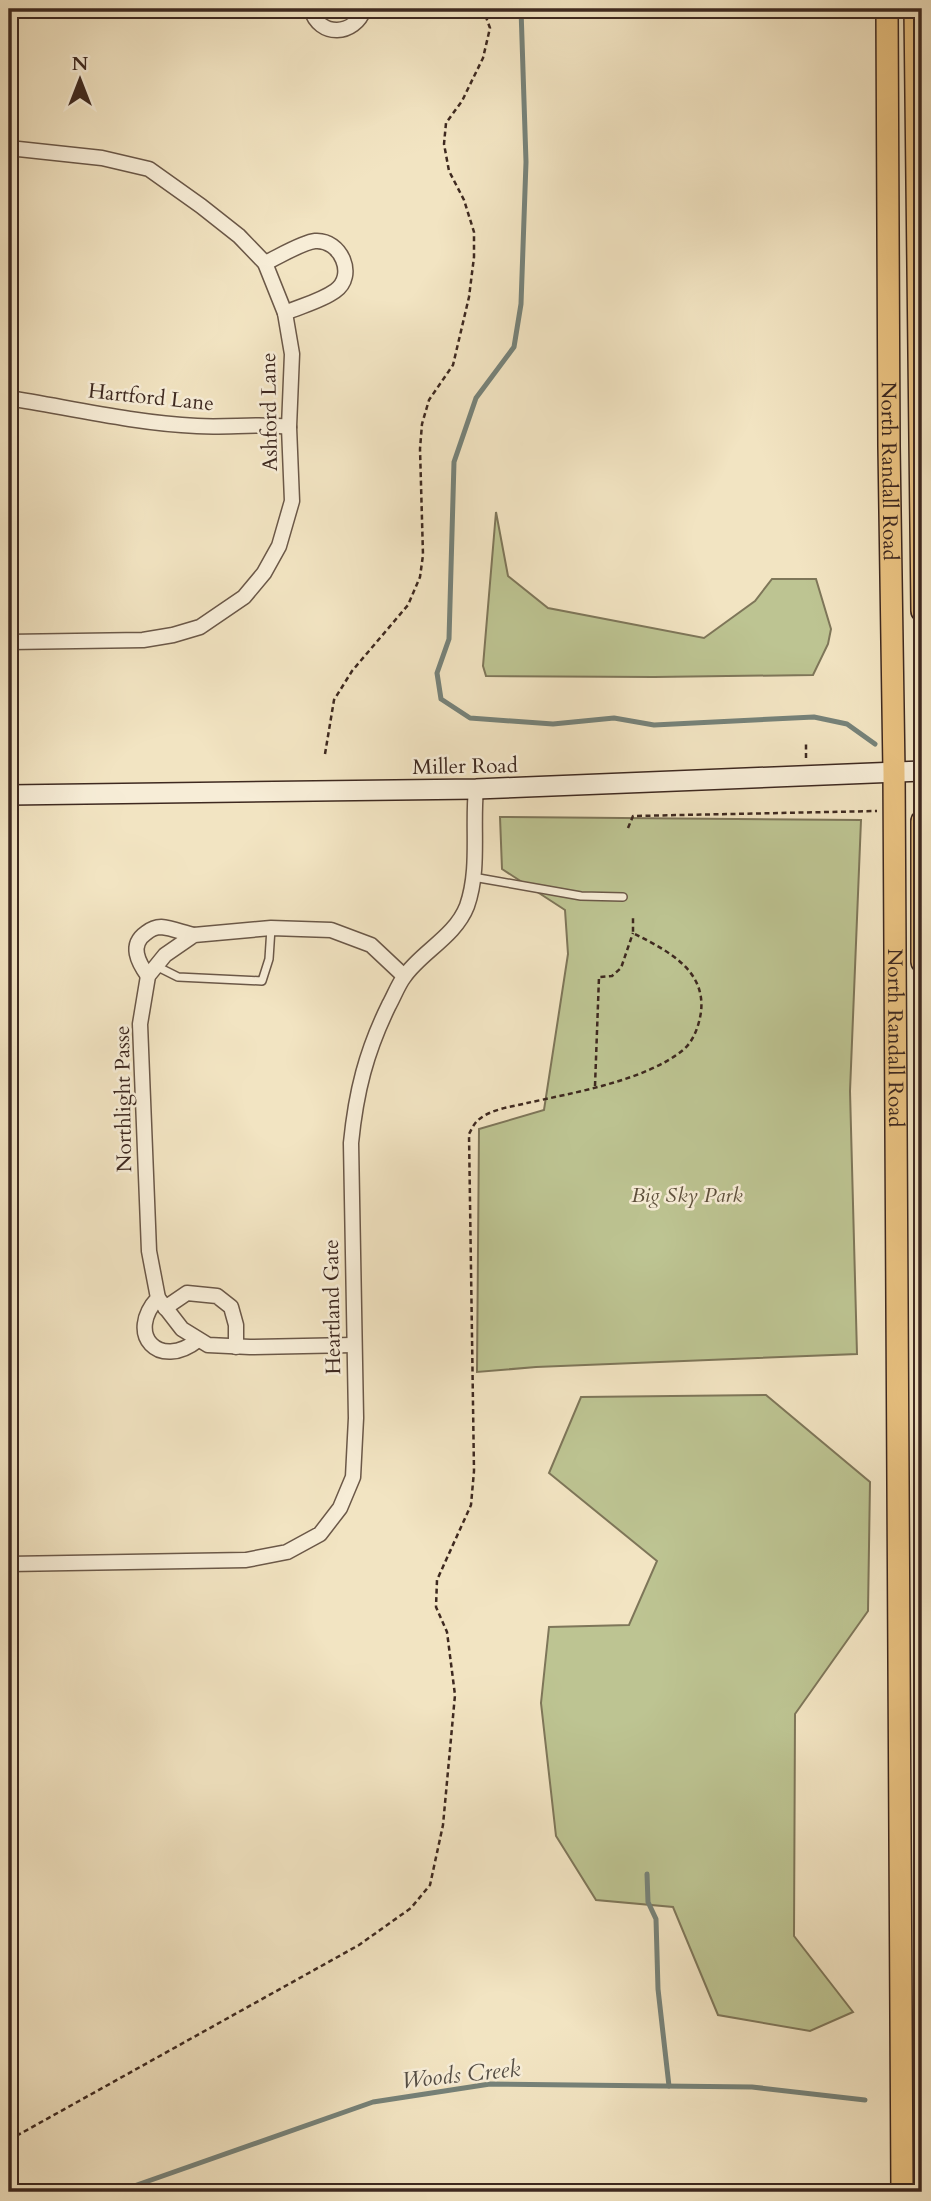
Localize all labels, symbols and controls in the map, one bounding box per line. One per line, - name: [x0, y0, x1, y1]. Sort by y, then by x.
- north arrow: [46, 46, 116, 116]
- text: N: [72, 51, 89, 77]
- street label: Ashford Lane: [254, 352, 285, 472]
- street label: Hartford Lane: [87, 376, 215, 419]
- street label: North Randall Road: [874, 381, 905, 561]
- street label: Miller Road: [412, 751, 518, 782]
- street label: North Randall Road: [880, 948, 910, 1128]
- street label: Northlight Passe: [108, 1025, 139, 1173]
- park label: Big Sky Park: [631, 1181, 743, 1210]
- street label: Heartland Gate: [317, 1239, 348, 1375]
- water label: Woods Creek: [400, 2053, 523, 2096]

